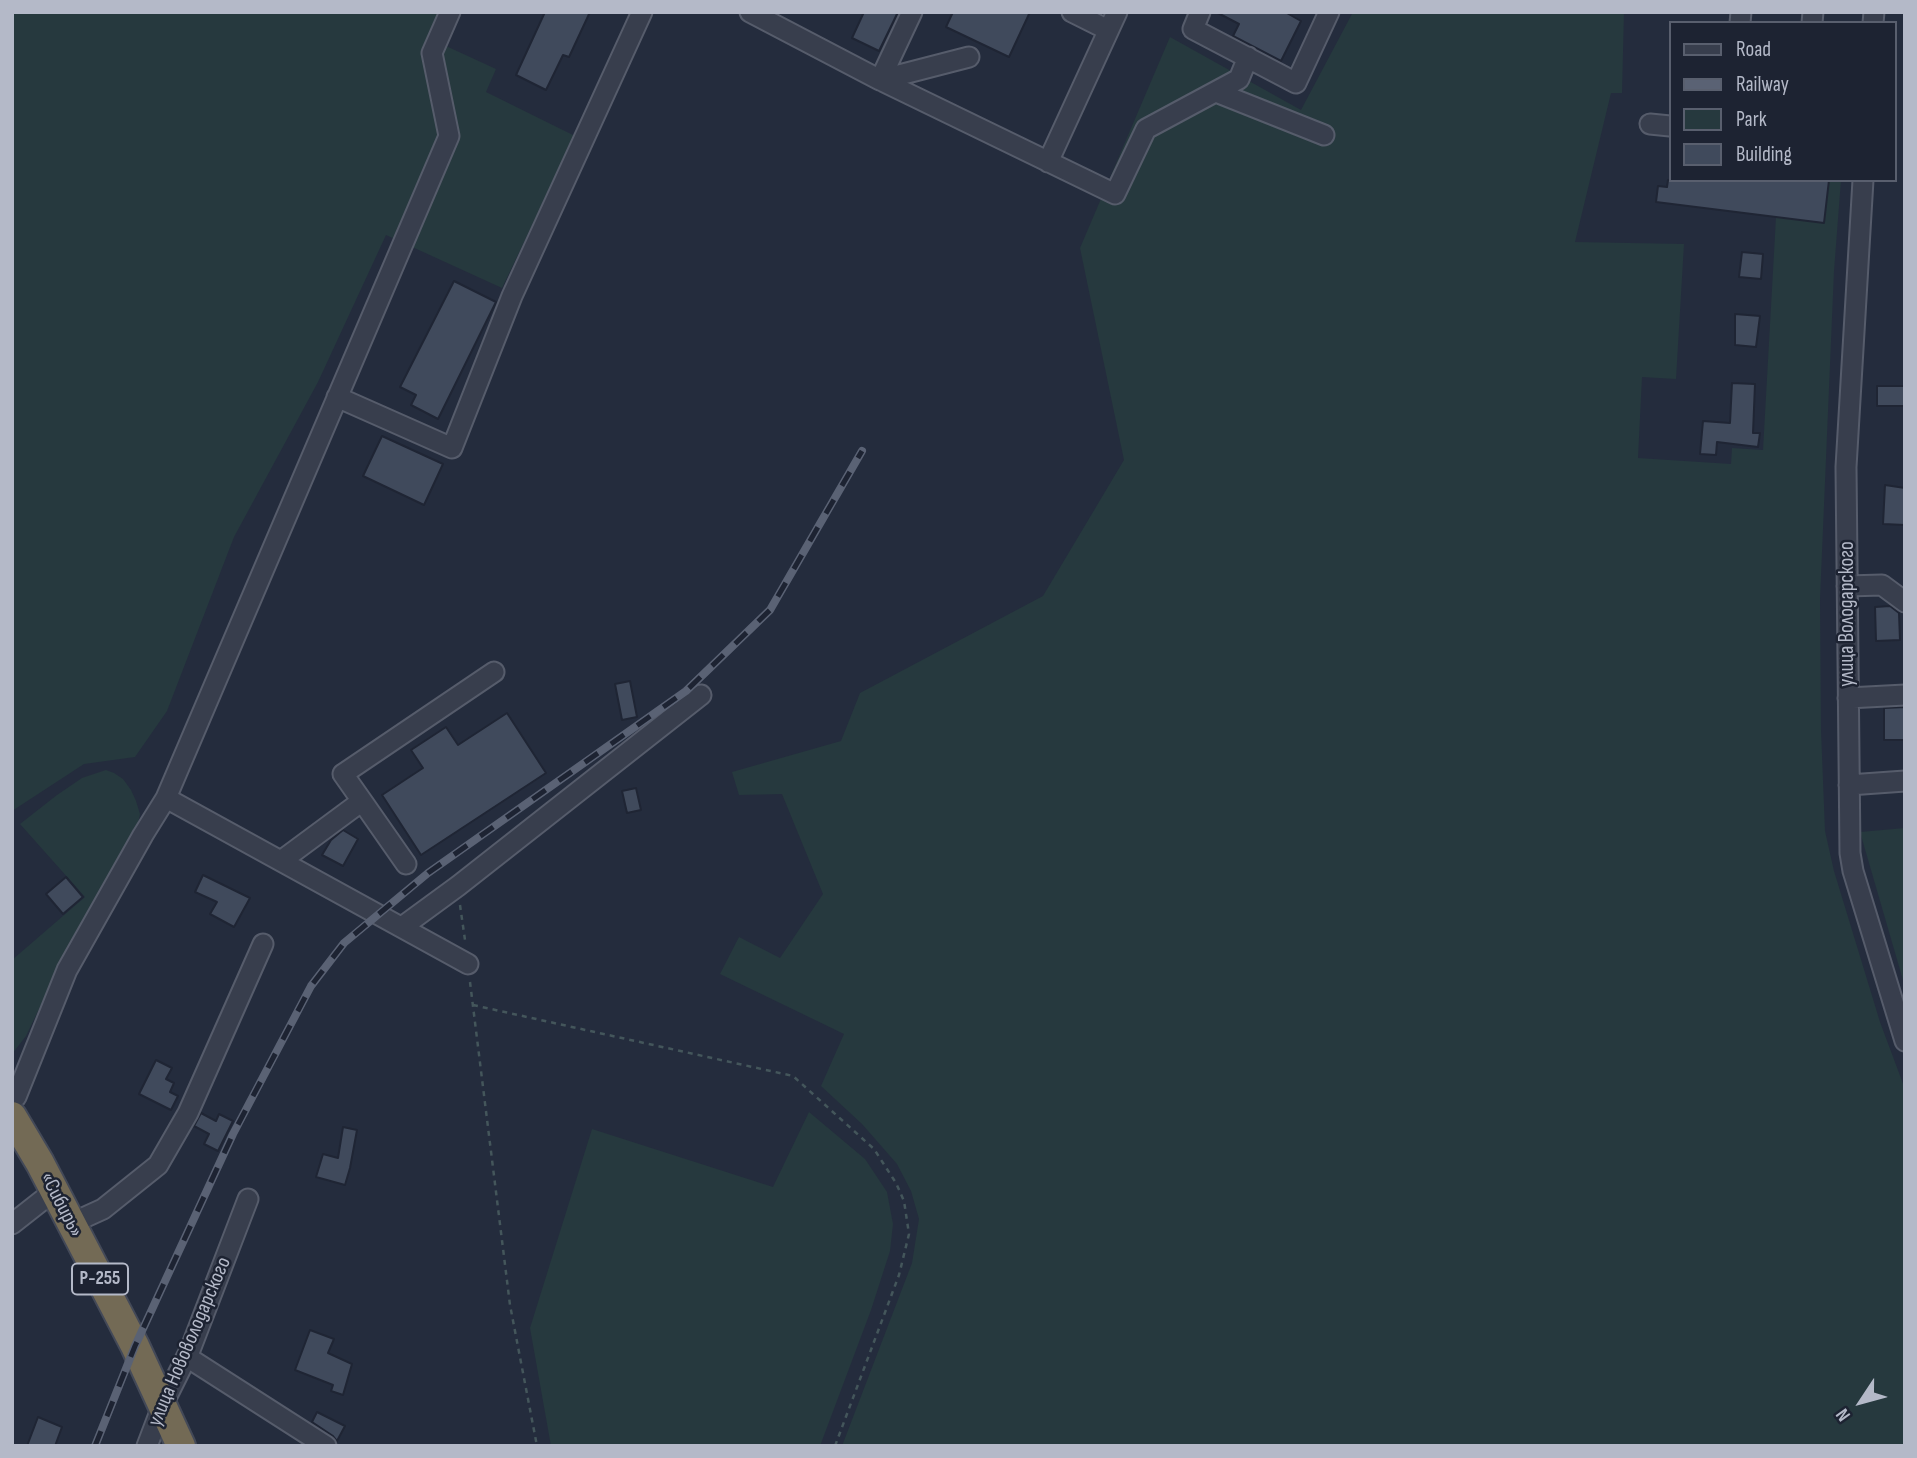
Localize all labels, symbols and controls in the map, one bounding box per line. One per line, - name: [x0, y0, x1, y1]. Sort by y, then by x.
- legend: [1668, 21, 1896, 182]
- text: Road: [1736, 37, 1771, 62]
- text: Railway: [1736, 72, 1789, 97]
- text: Park: [1736, 107, 1767, 132]
- text: Building: [1736, 142, 1792, 167]
- street label: улица Володарского: [1835, 541, 1861, 687]
- street label: «Сибирь»: [34, 1168, 88, 1242]
- street label: улица Нововолодарского: [143, 1254, 237, 1430]
- road number: Р-255: [72, 1264, 128, 1294]
- north arrow: [1826, 1367, 1896, 1437]
- text: N: [1831, 1404, 1856, 1426]

